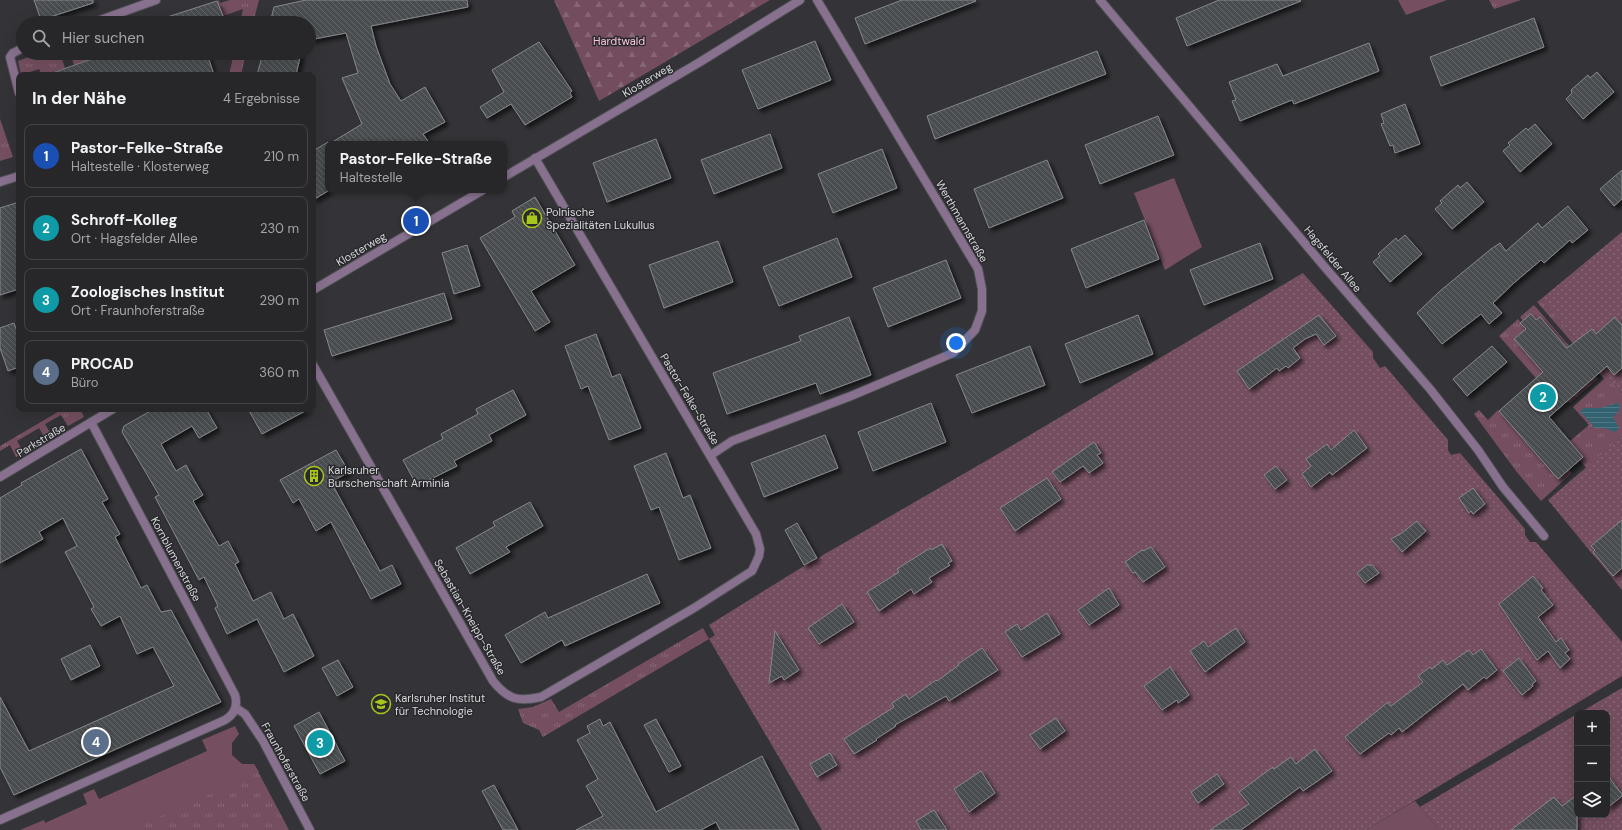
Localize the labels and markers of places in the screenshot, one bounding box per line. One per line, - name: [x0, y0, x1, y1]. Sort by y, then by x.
- place label: Polnische Spezialitäten Lukullus: [546, 205, 655, 232]
- pin: 1: [403, 206, 429, 236]
- shop icon: Polnische Spezialitäten Lukullus: [521, 207, 543, 229]
- pin: 2: [1530, 382, 1556, 412]
- place label: Karlsruher Burschenschaft Arminia: [328, 463, 450, 490]
- building icon: Karlsruher Burschenschaft Arminia: [303, 465, 325, 487]
- place label: Karlsruher Institut für Technologie: [395, 691, 485, 718]
- school or university icon: Karlsruher Institut für Technologie: [370, 693, 392, 715]
- pin: 4: [83, 727, 109, 757]
- pin: 3: [307, 728, 333, 758]

